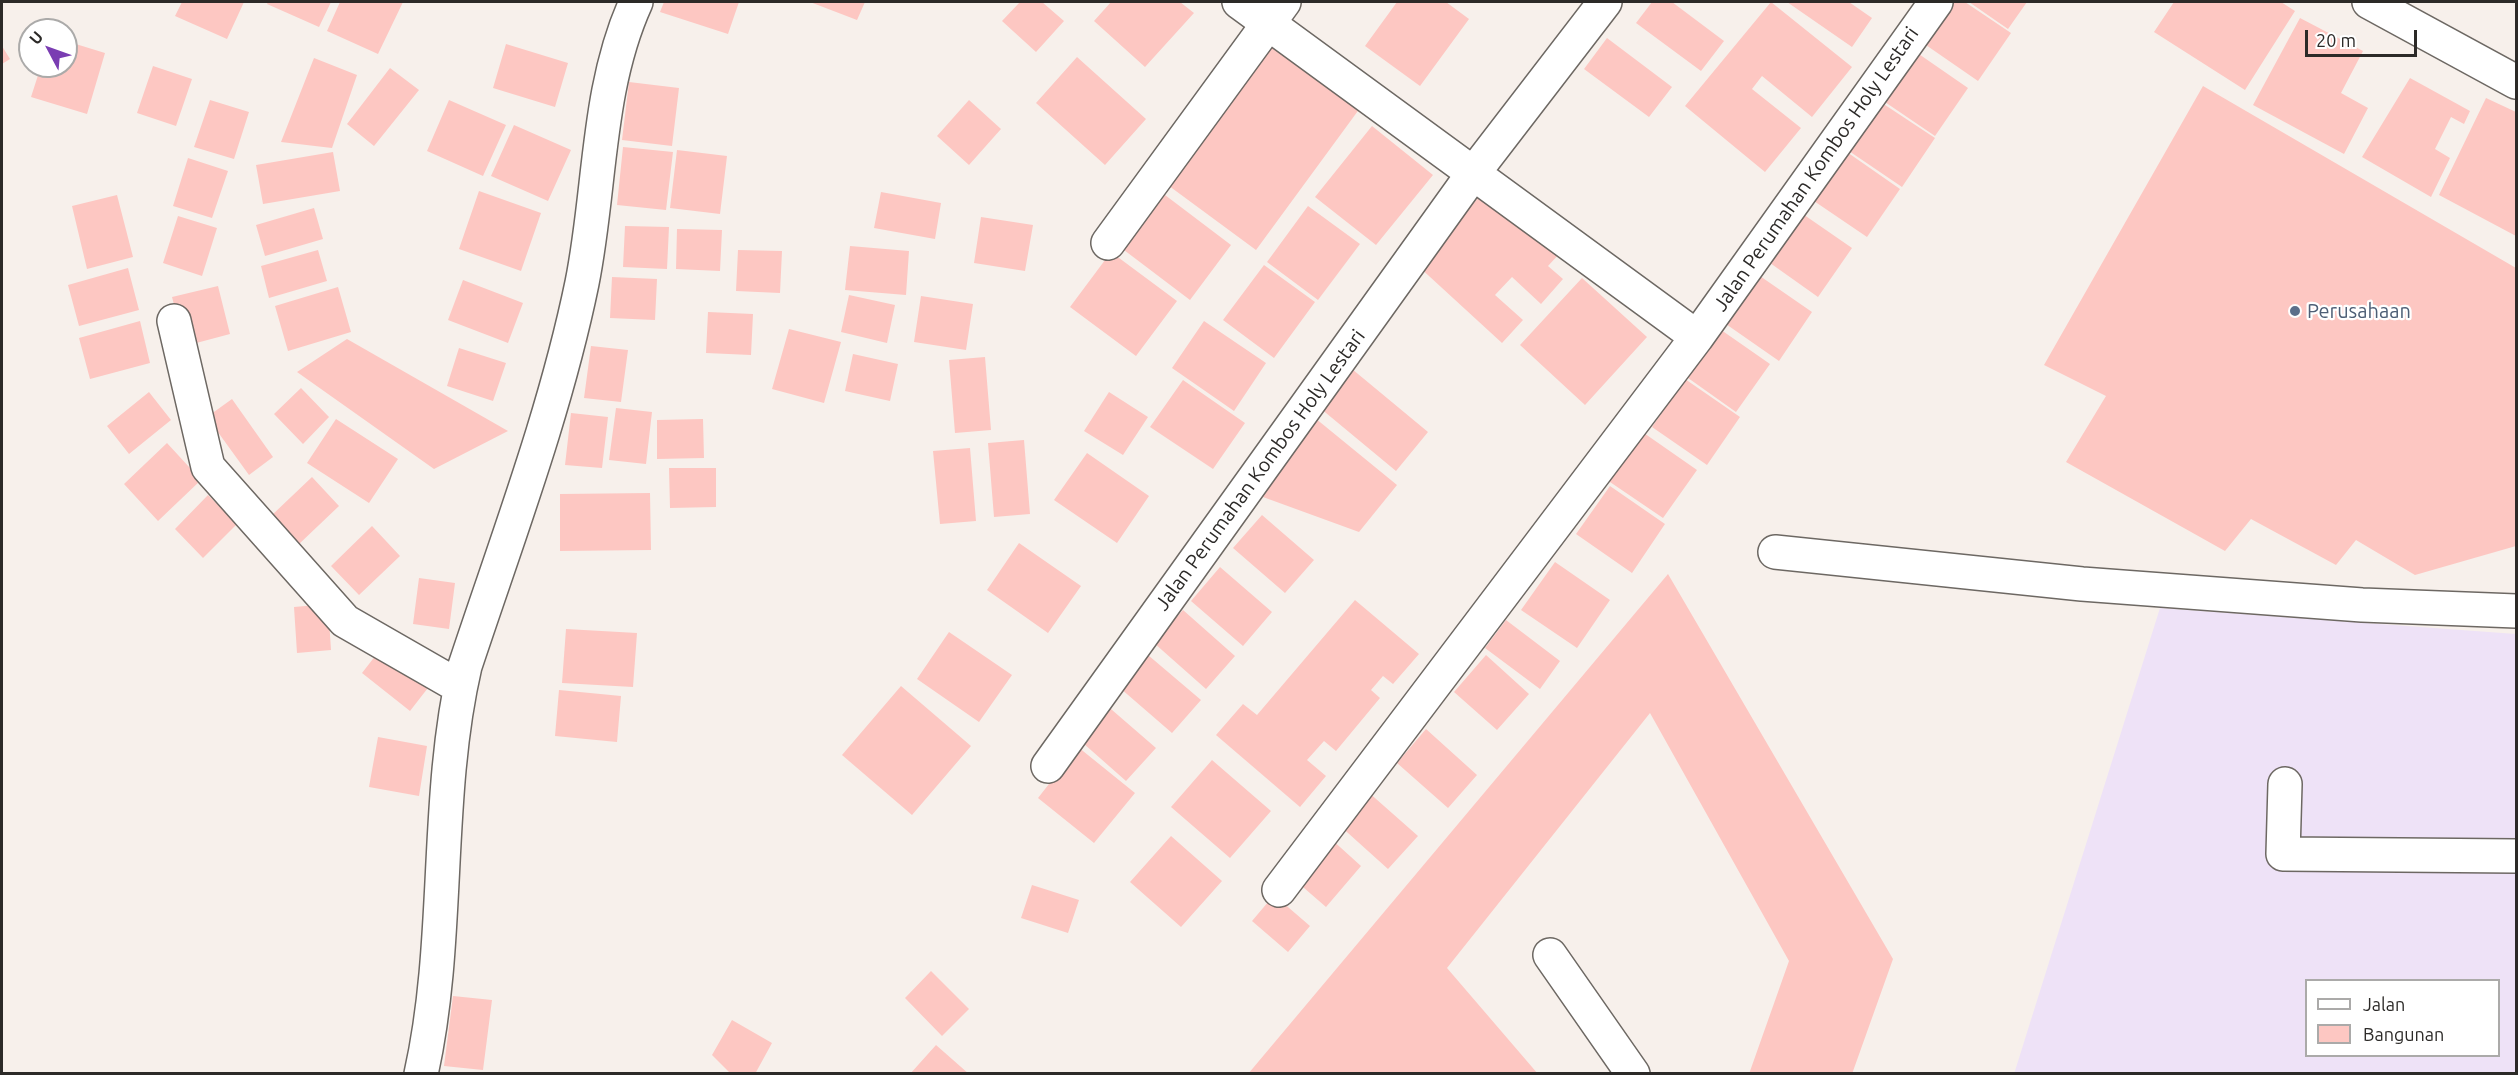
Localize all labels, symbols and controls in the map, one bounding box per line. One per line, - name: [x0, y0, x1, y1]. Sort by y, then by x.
- north arrow: [18, 18, 78, 78]
- scale bar: [2308, 18, 2420, 56]
- street label: Jalan Perumahan Kombos Holy Lestari: [1708, 22, 1924, 316]
- text: U: [25, 27, 46, 48]
- text: 20 m: [2316, 30, 2356, 50]
- place label: Perusahaan: [2307, 299, 2411, 323]
- marker: Perusahaan: [2288, 304, 2302, 318]
- street label: Jalan Perumahan Kombos Holy Lestari: [1150, 325, 1370, 615]
- legend: [2305, 979, 2500, 1057]
- text: Jalan: [2363, 994, 2405, 1014]
- text: Bangunan: [2363, 1024, 2444, 1044]

